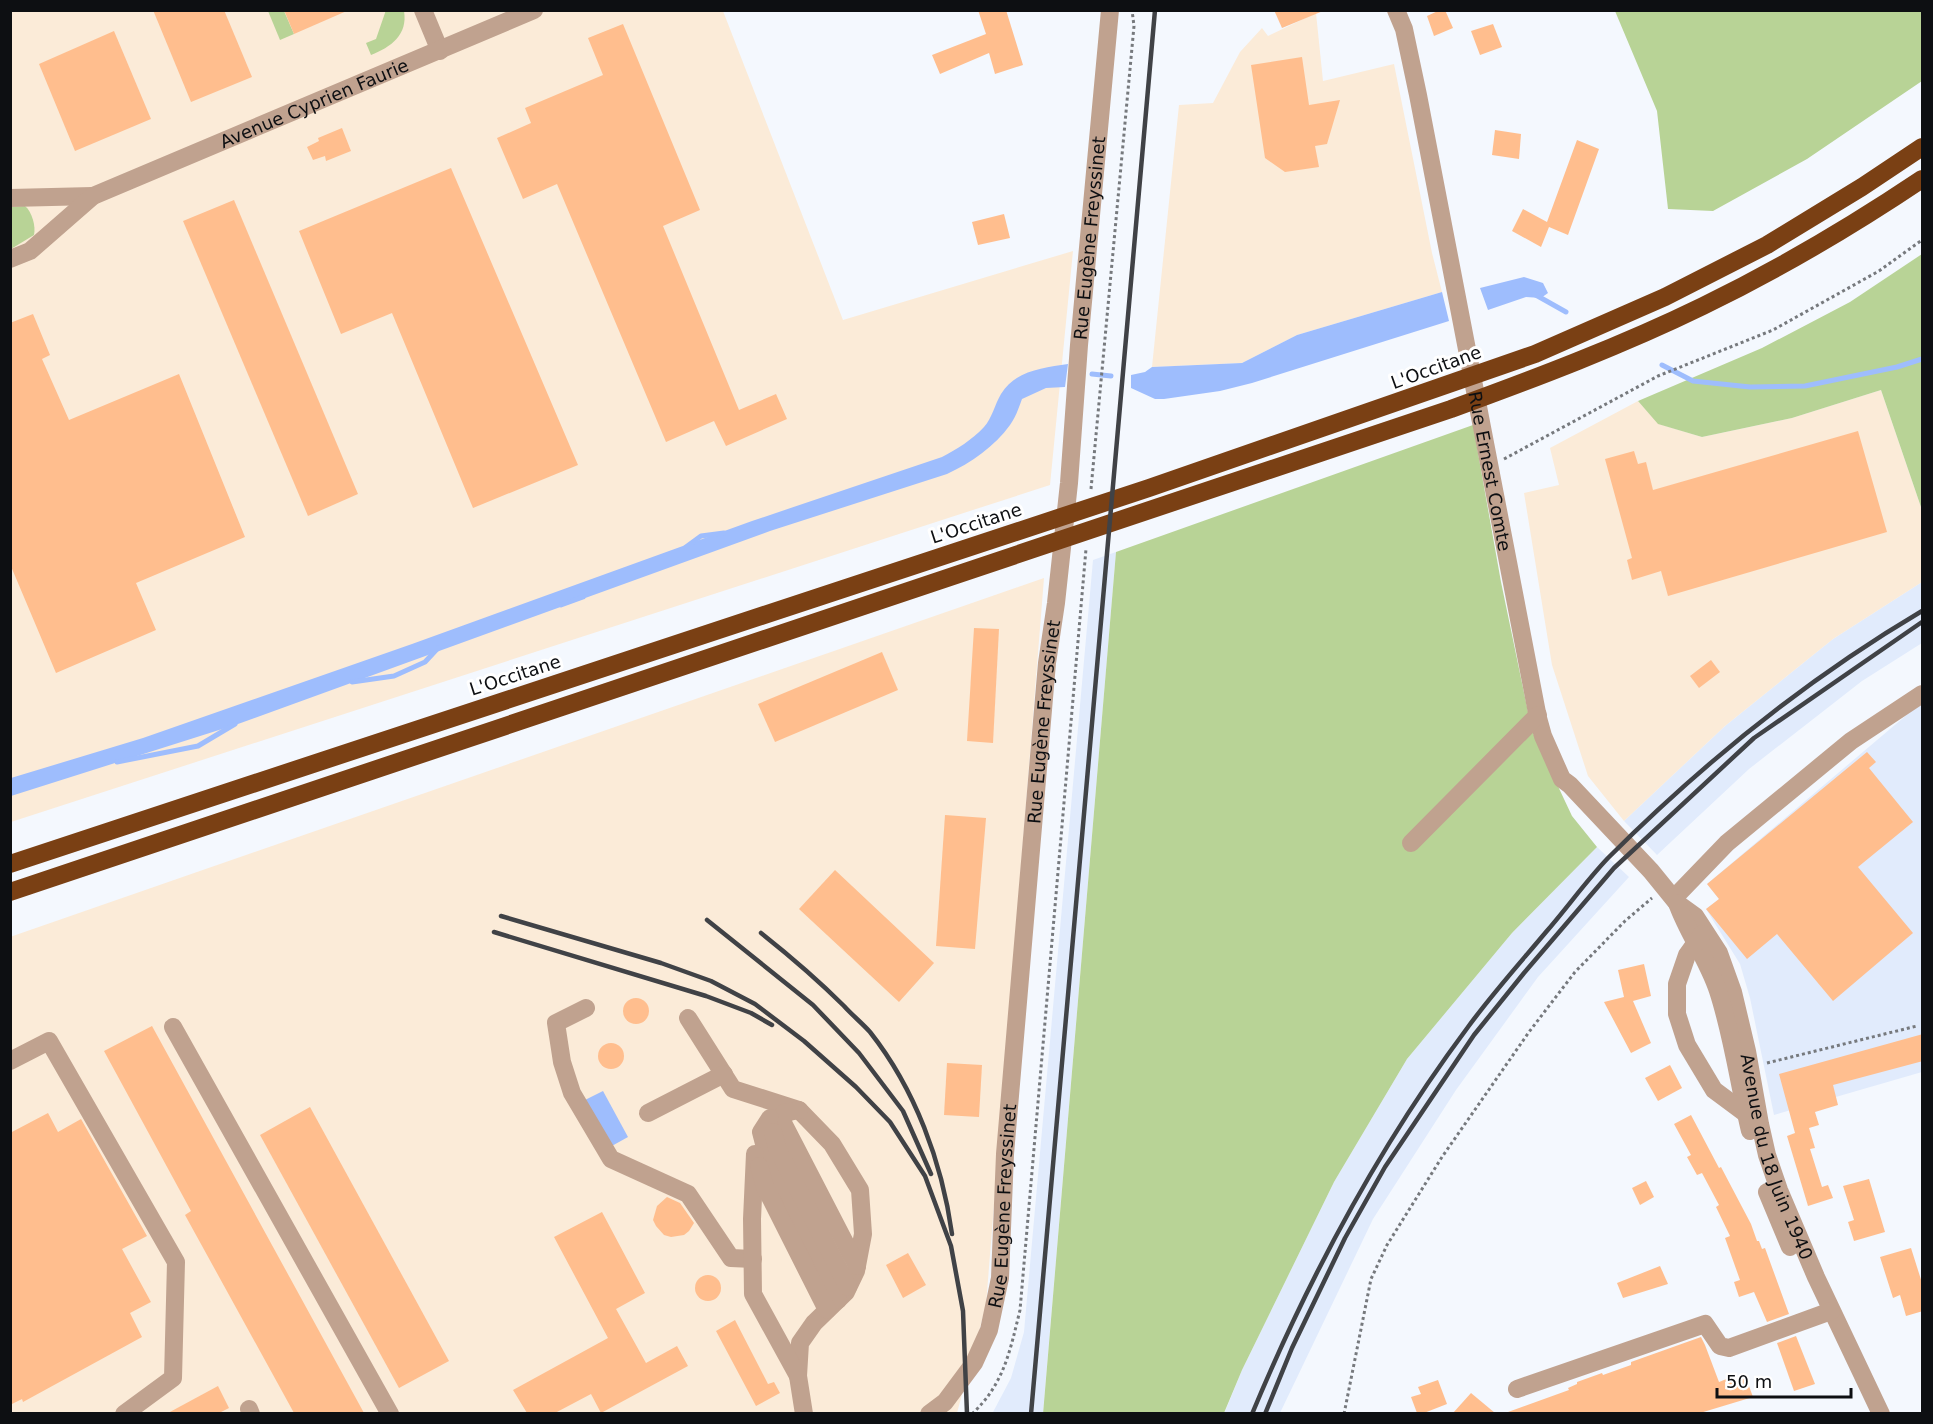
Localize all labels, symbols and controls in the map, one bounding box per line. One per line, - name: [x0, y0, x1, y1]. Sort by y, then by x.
- street label: Avenue Cyprien Faurie: [217, 54, 411, 152]
- street label: Rue Eugène Freyssinet: [1069, 135, 1109, 341]
- street label: L'Occitane: [1388, 341, 1484, 393]
- street label: Rue Ernest Comte: [1465, 389, 1516, 553]
- street label: L'Occitane: [928, 498, 1024, 548]
- street label: Rue Eugène Freyssinet: [1023, 618, 1064, 825]
- street label: L'Occitane: [467, 650, 563, 700]
- street label: Avenue du 18 Juin 1940: [1737, 1052, 1818, 1263]
- street label: Rue Eugène Freyssinet: [983, 1103, 1020, 1310]
- scale bar: [1717, 1361, 1850, 1399]
- text: 50 m: [1726, 1371, 1772, 1392]

